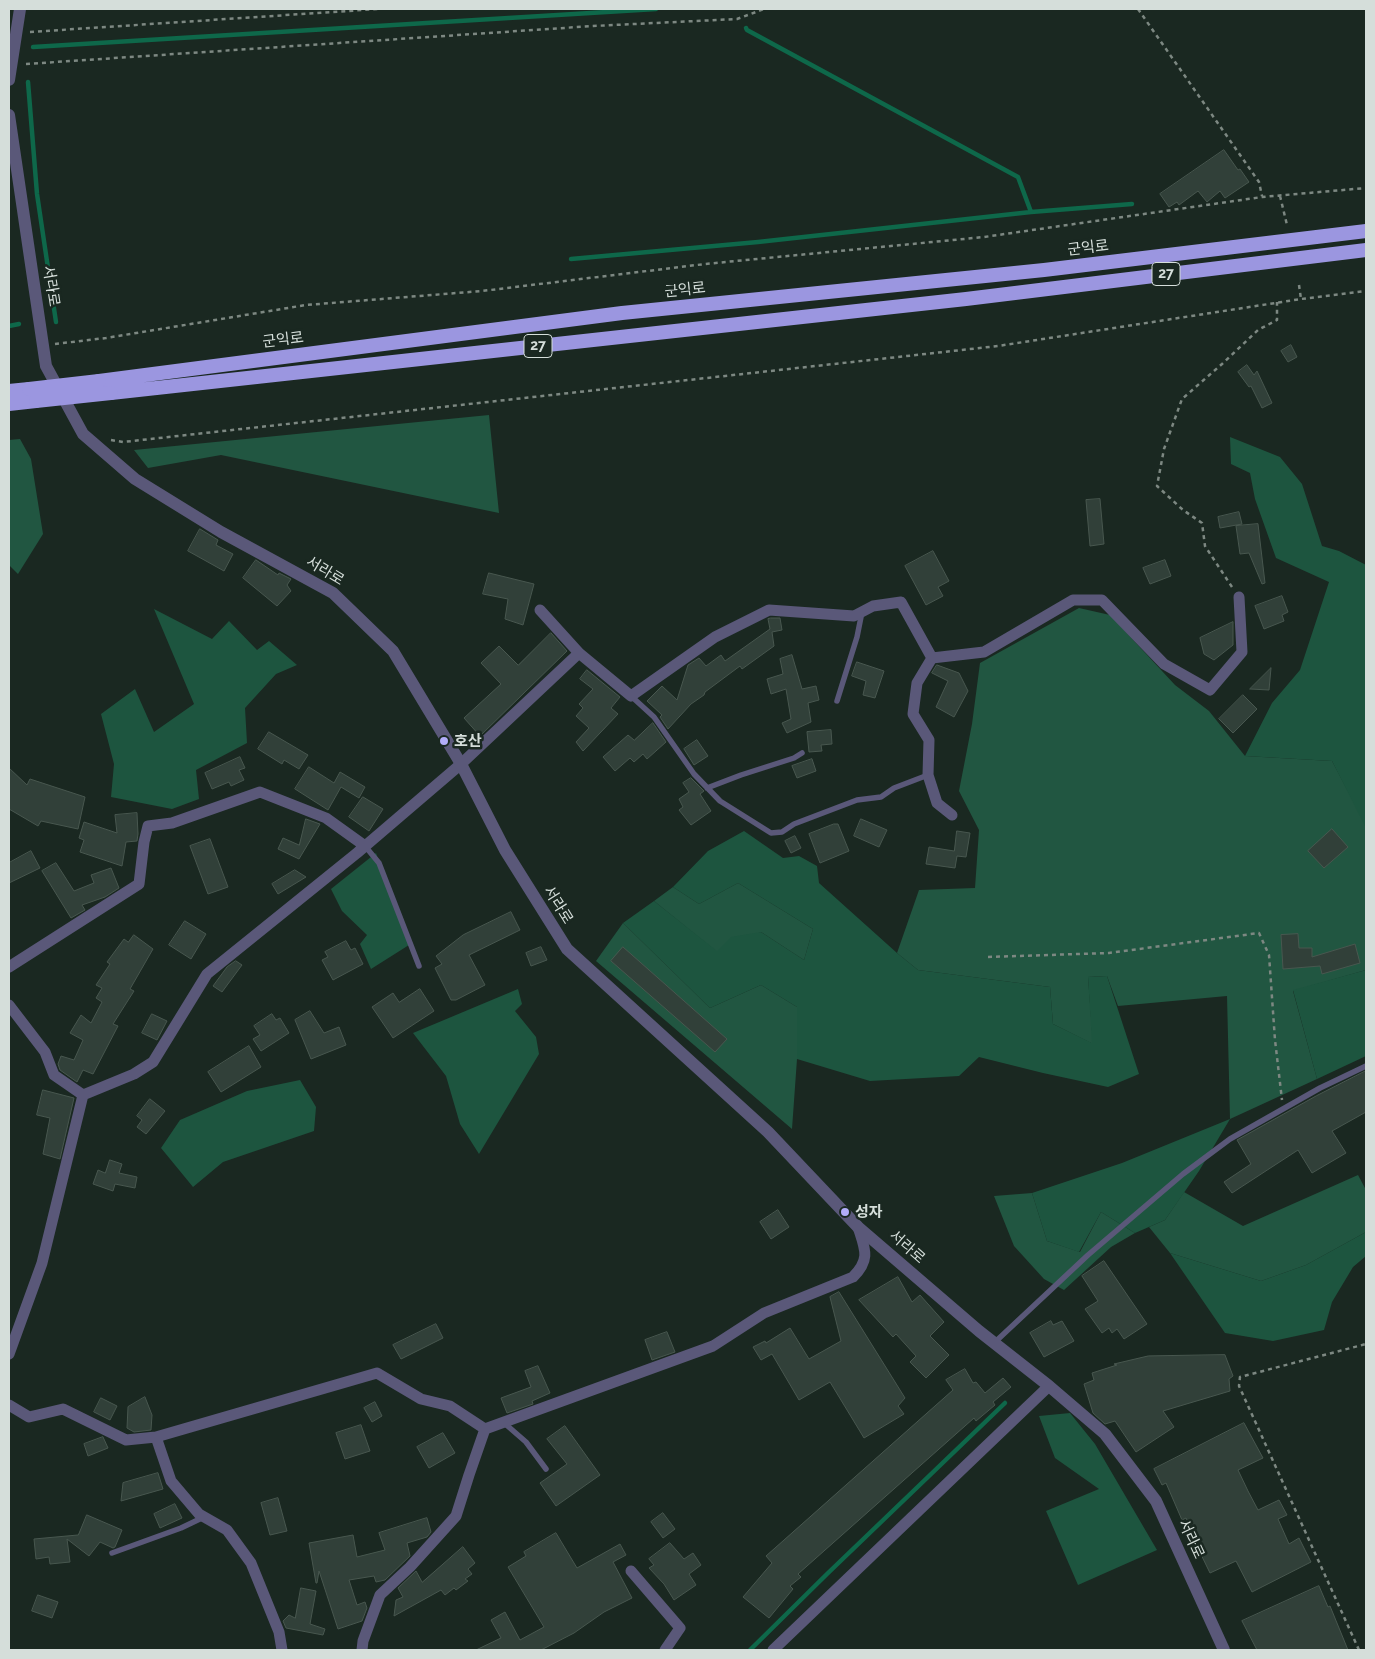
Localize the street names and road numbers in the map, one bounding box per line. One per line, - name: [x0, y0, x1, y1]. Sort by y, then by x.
- street label: 군익로: [1066, 237, 1110, 259]
- road number: 27: [1152, 262, 1180, 286]
- street label: 서라로: [39, 264, 63, 308]
- street label: 군익로: [663, 279, 707, 301]
- street label: 군익로: [261, 329, 305, 351]
- road number: 27: [524, 334, 552, 358]
- street label: 서라로: [303, 553, 347, 589]
- street label: 서라로: [539, 883, 577, 927]
- street label: 서라로: [885, 1227, 929, 1267]
- street label: 서라로: [1174, 1516, 1208, 1562]

